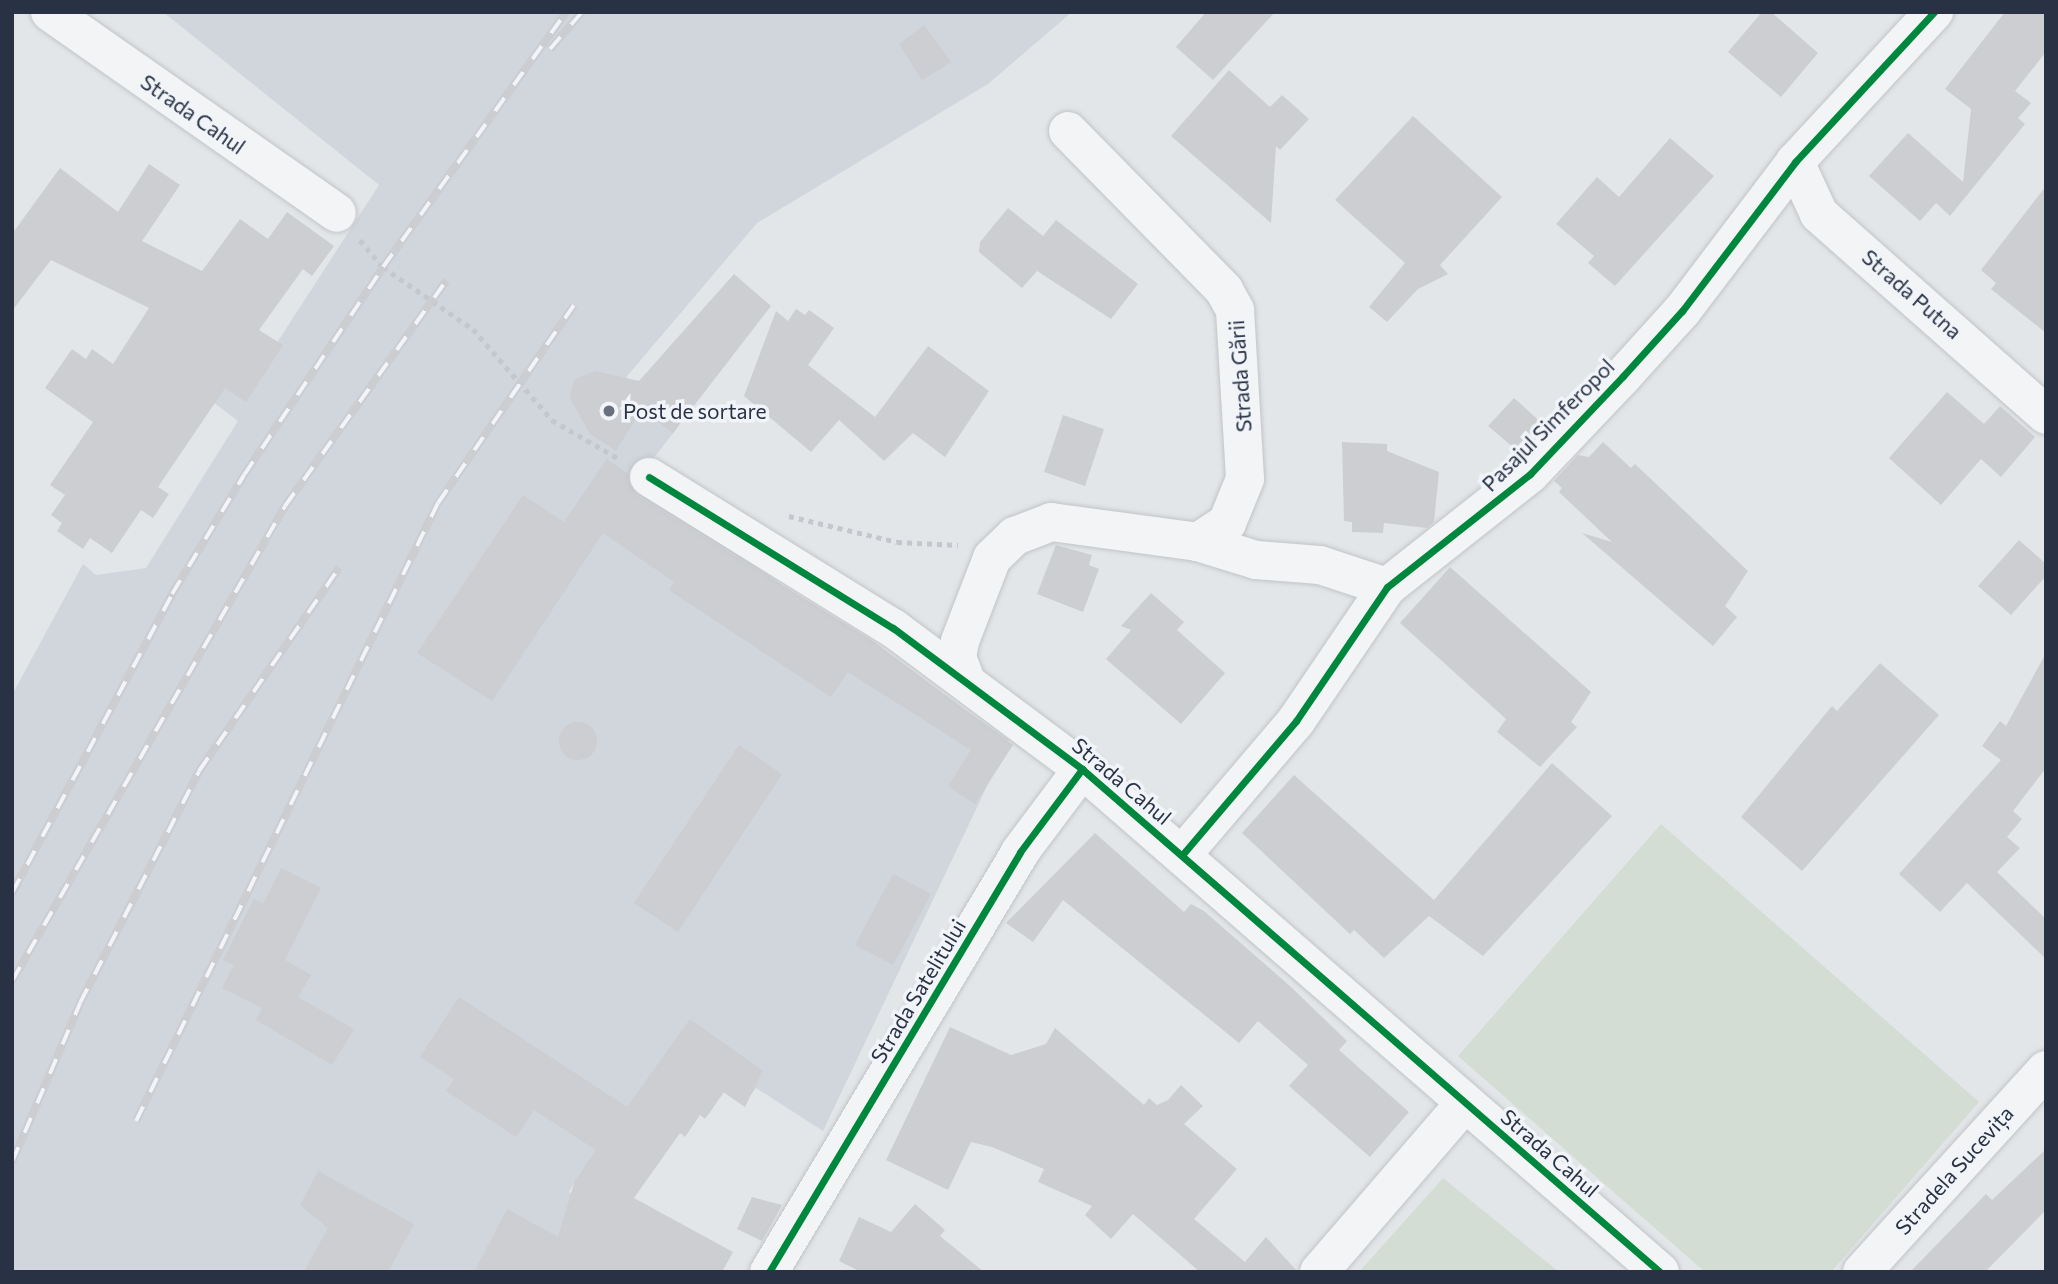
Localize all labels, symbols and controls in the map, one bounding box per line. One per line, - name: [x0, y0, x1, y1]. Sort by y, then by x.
- street label: Strada Cahul: [136, 69, 250, 159]
- street label: Strada Putna: [1857, 244, 1967, 344]
- street label: Strada Gării: [1224, 319, 1256, 433]
- street label: Pasajul Simferopol: [1477, 354, 1619, 496]
- place label: Post de sortare: [623, 398, 767, 424]
- marker: Post de sortare: [601, 403, 617, 419]
- street label: Strada Cahul: [1067, 732, 1177, 830]
- street label: Strada Satelitului: [865, 914, 971, 1068]
- street label: Stradela Sucevița: [1890, 1100, 2018, 1240]
- street label: Strada Cahul: [1496, 1104, 1604, 1202]

